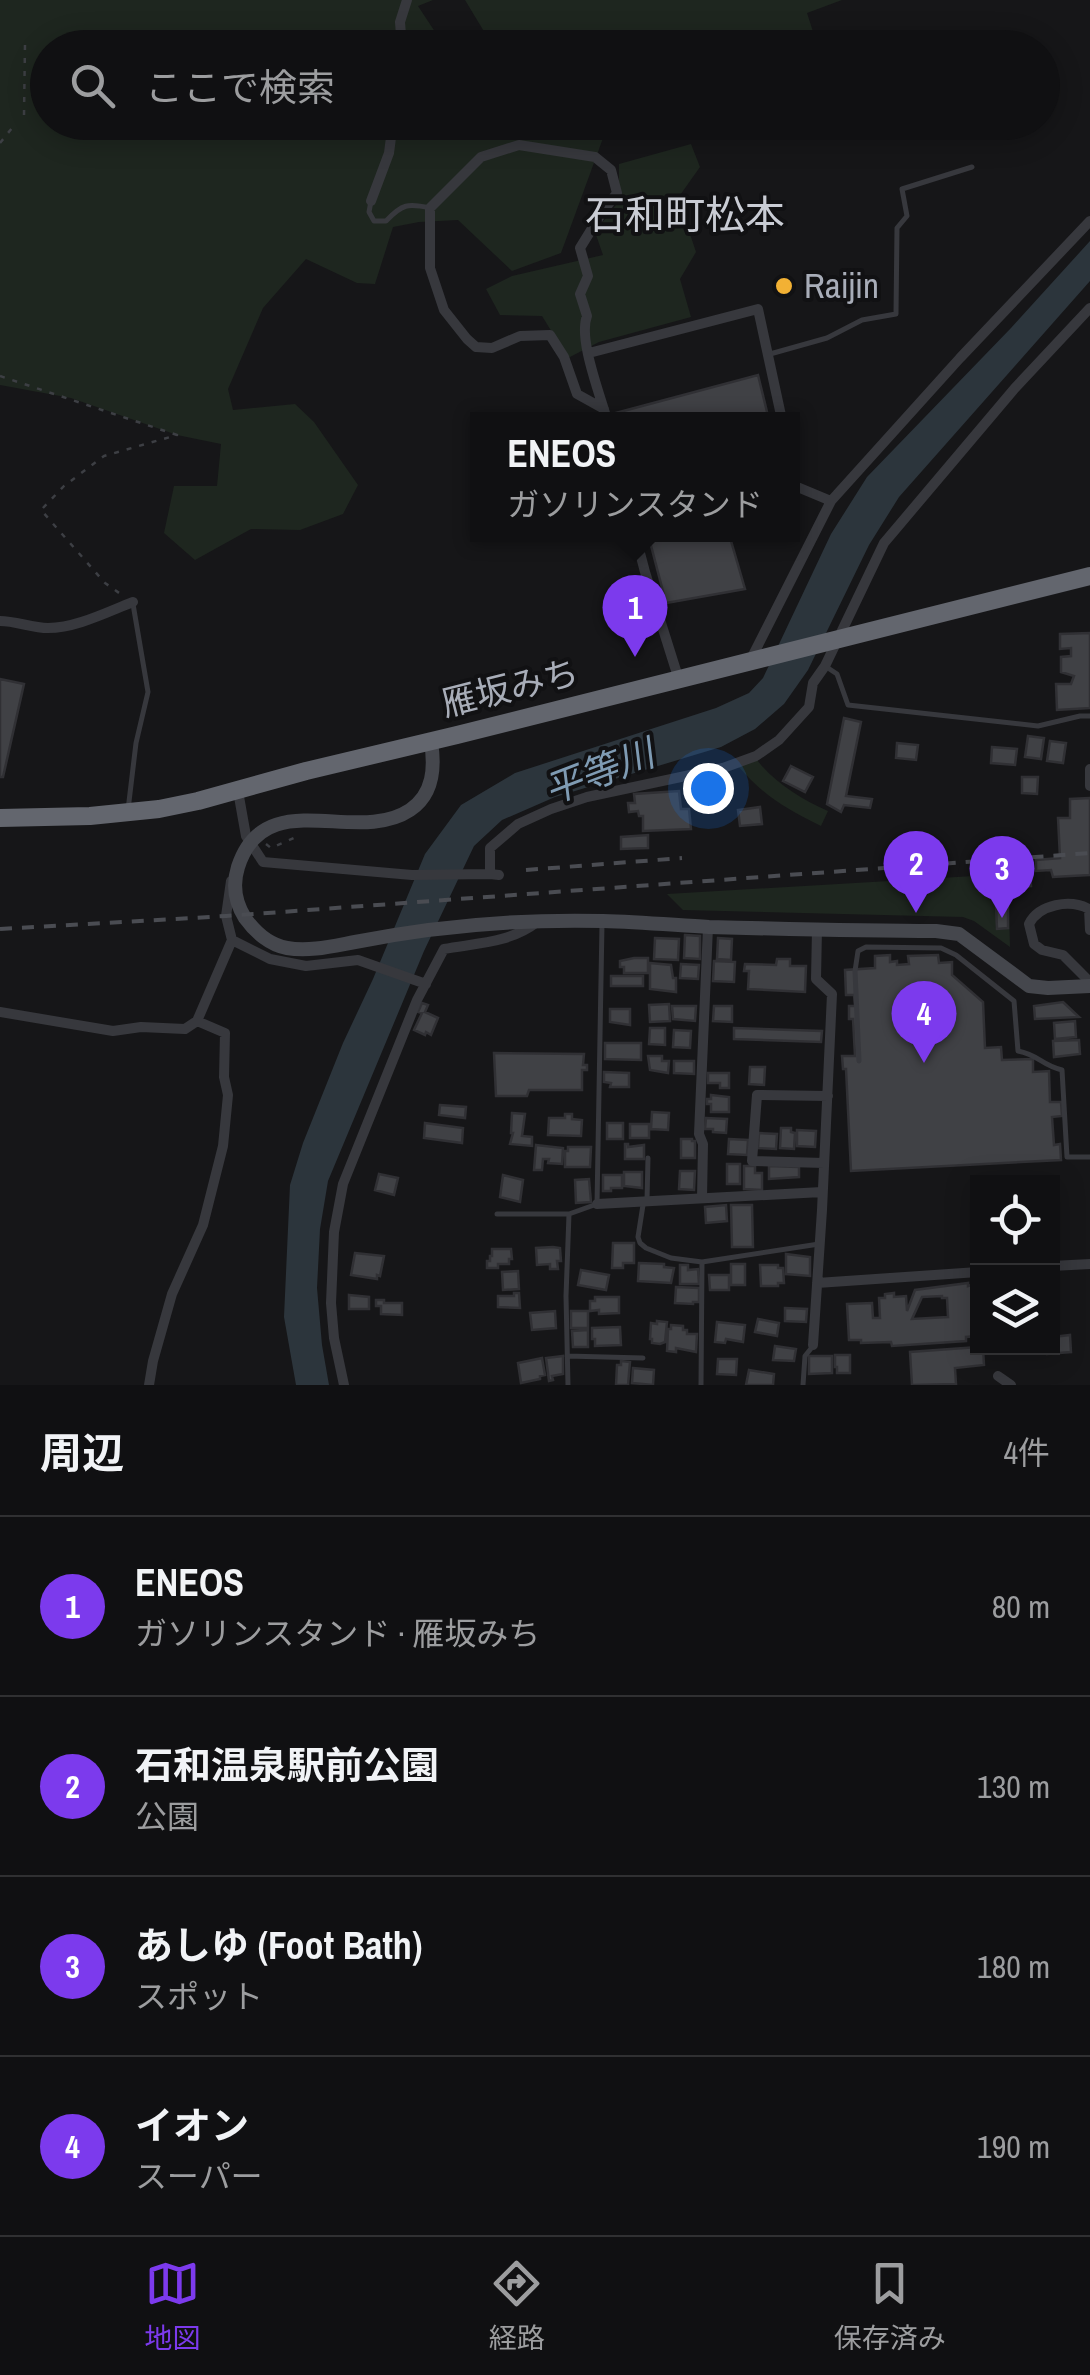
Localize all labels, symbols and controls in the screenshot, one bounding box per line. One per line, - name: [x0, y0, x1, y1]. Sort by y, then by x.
- search box: [30, 30, 1060, 140]
- icon: search: [65, 58, 120, 113]
- text: ここで検索: [145, 62, 335, 113]
- district label: 石和町松本: [585, 188, 785, 241]
- place label: Raijin: [804, 262, 879, 309]
- marker: Raijin: [773, 275, 795, 297]
- popup: [470, 412, 800, 542]
- text: ENEOS: [507, 428, 616, 479]
- text: ガソリンスタンド: [507, 483, 763, 526]
- pin: 1: [602, 574, 668, 657]
- street label: 雁坂みち: [436, 648, 583, 727]
- water label: 平等川: [536, 726, 665, 816]
- your location: [683, 763, 734, 814]
- pin: 2: [884, 830, 948, 913]
- pin: 3: [970, 836, 1034, 918]
- pin: 4: [892, 980, 956, 1063]
- map controls: [970, 1175, 1060, 1355]
- button: locate: [970, 1175, 1060, 1265]
- button: layers: [970, 1265, 1060, 1355]
- text: 周辺: [40, 1425, 124, 1481]
- text: 4件: [1003, 1431, 1050, 1474]
- text: ENEOS: [135, 1557, 244, 1608]
- text: 1: [65, 1585, 80, 1628]
- text: 80 m: [992, 1585, 1050, 1628]
- text: ガソリンスタンド · 雁坂みち: [135, 1612, 540, 1655]
- text: 石和温泉駅前公園: [135, 1740, 439, 1791]
- text: 2: [65, 1765, 80, 1808]
- text: 130 m: [977, 1765, 1050, 1808]
- text: 公園: [135, 1795, 199, 1838]
- text: あしゆ (Foot Bath): [135, 1920, 422, 1971]
- text: 3: [65, 1945, 80, 1988]
- text: 180 m: [977, 1945, 1050, 1988]
- text: スポット: [135, 1975, 263, 2018]
- text: イオン: [135, 2100, 249, 2151]
- text: 4: [65, 2125, 80, 2168]
- text: 190 m: [977, 2125, 1050, 2168]
- text: スーパー: [135, 2155, 263, 2198]
- tab: 地図: [144, 2256, 200, 2357]
- tab: 経路: [489, 2256, 545, 2357]
- tab: 保存済み: [834, 2256, 946, 2357]

